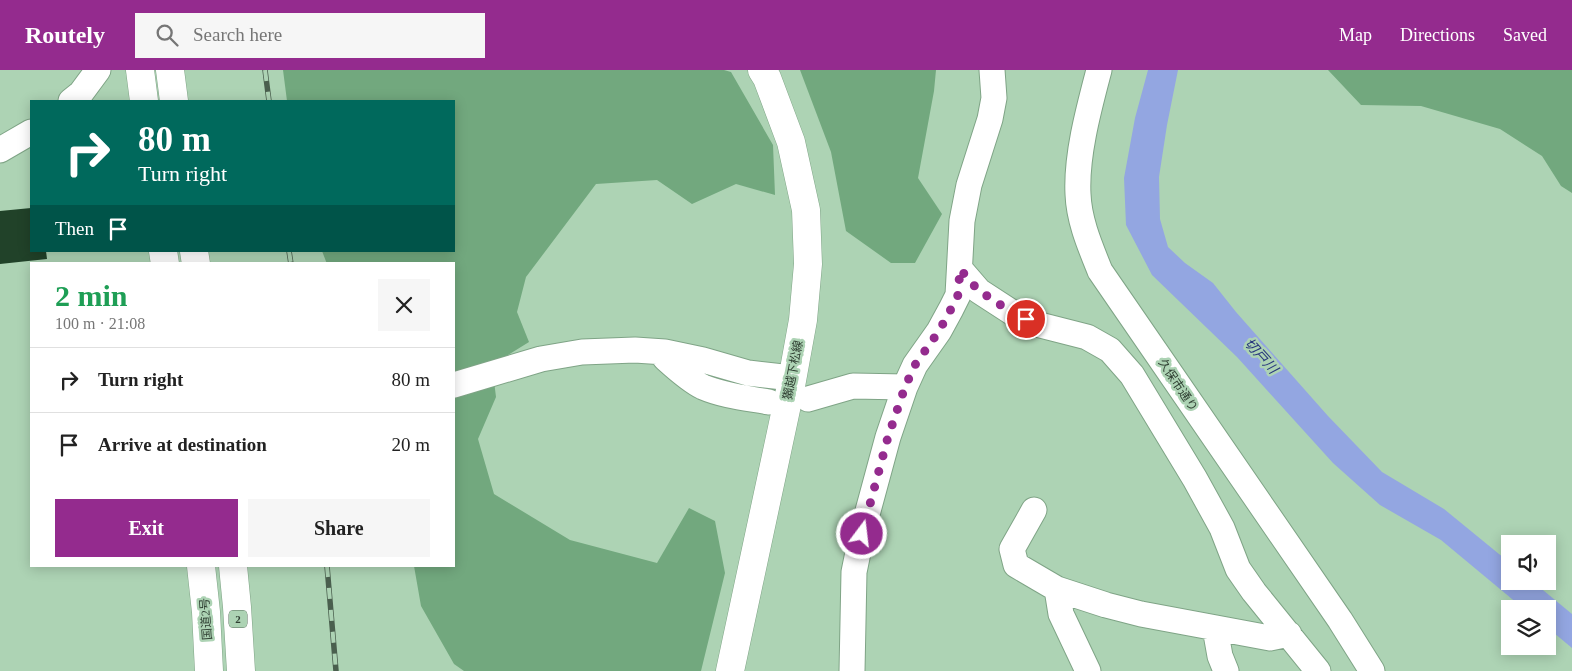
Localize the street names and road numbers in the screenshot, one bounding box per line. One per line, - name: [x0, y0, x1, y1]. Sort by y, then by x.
- street label: 獺越下松線: [780, 339, 806, 401]
- street label: 久保市通り: [1155, 356, 1201, 414]
- street label: 国道2号: [198, 598, 214, 640]
- road number: 2: [229, 610, 247, 628]

